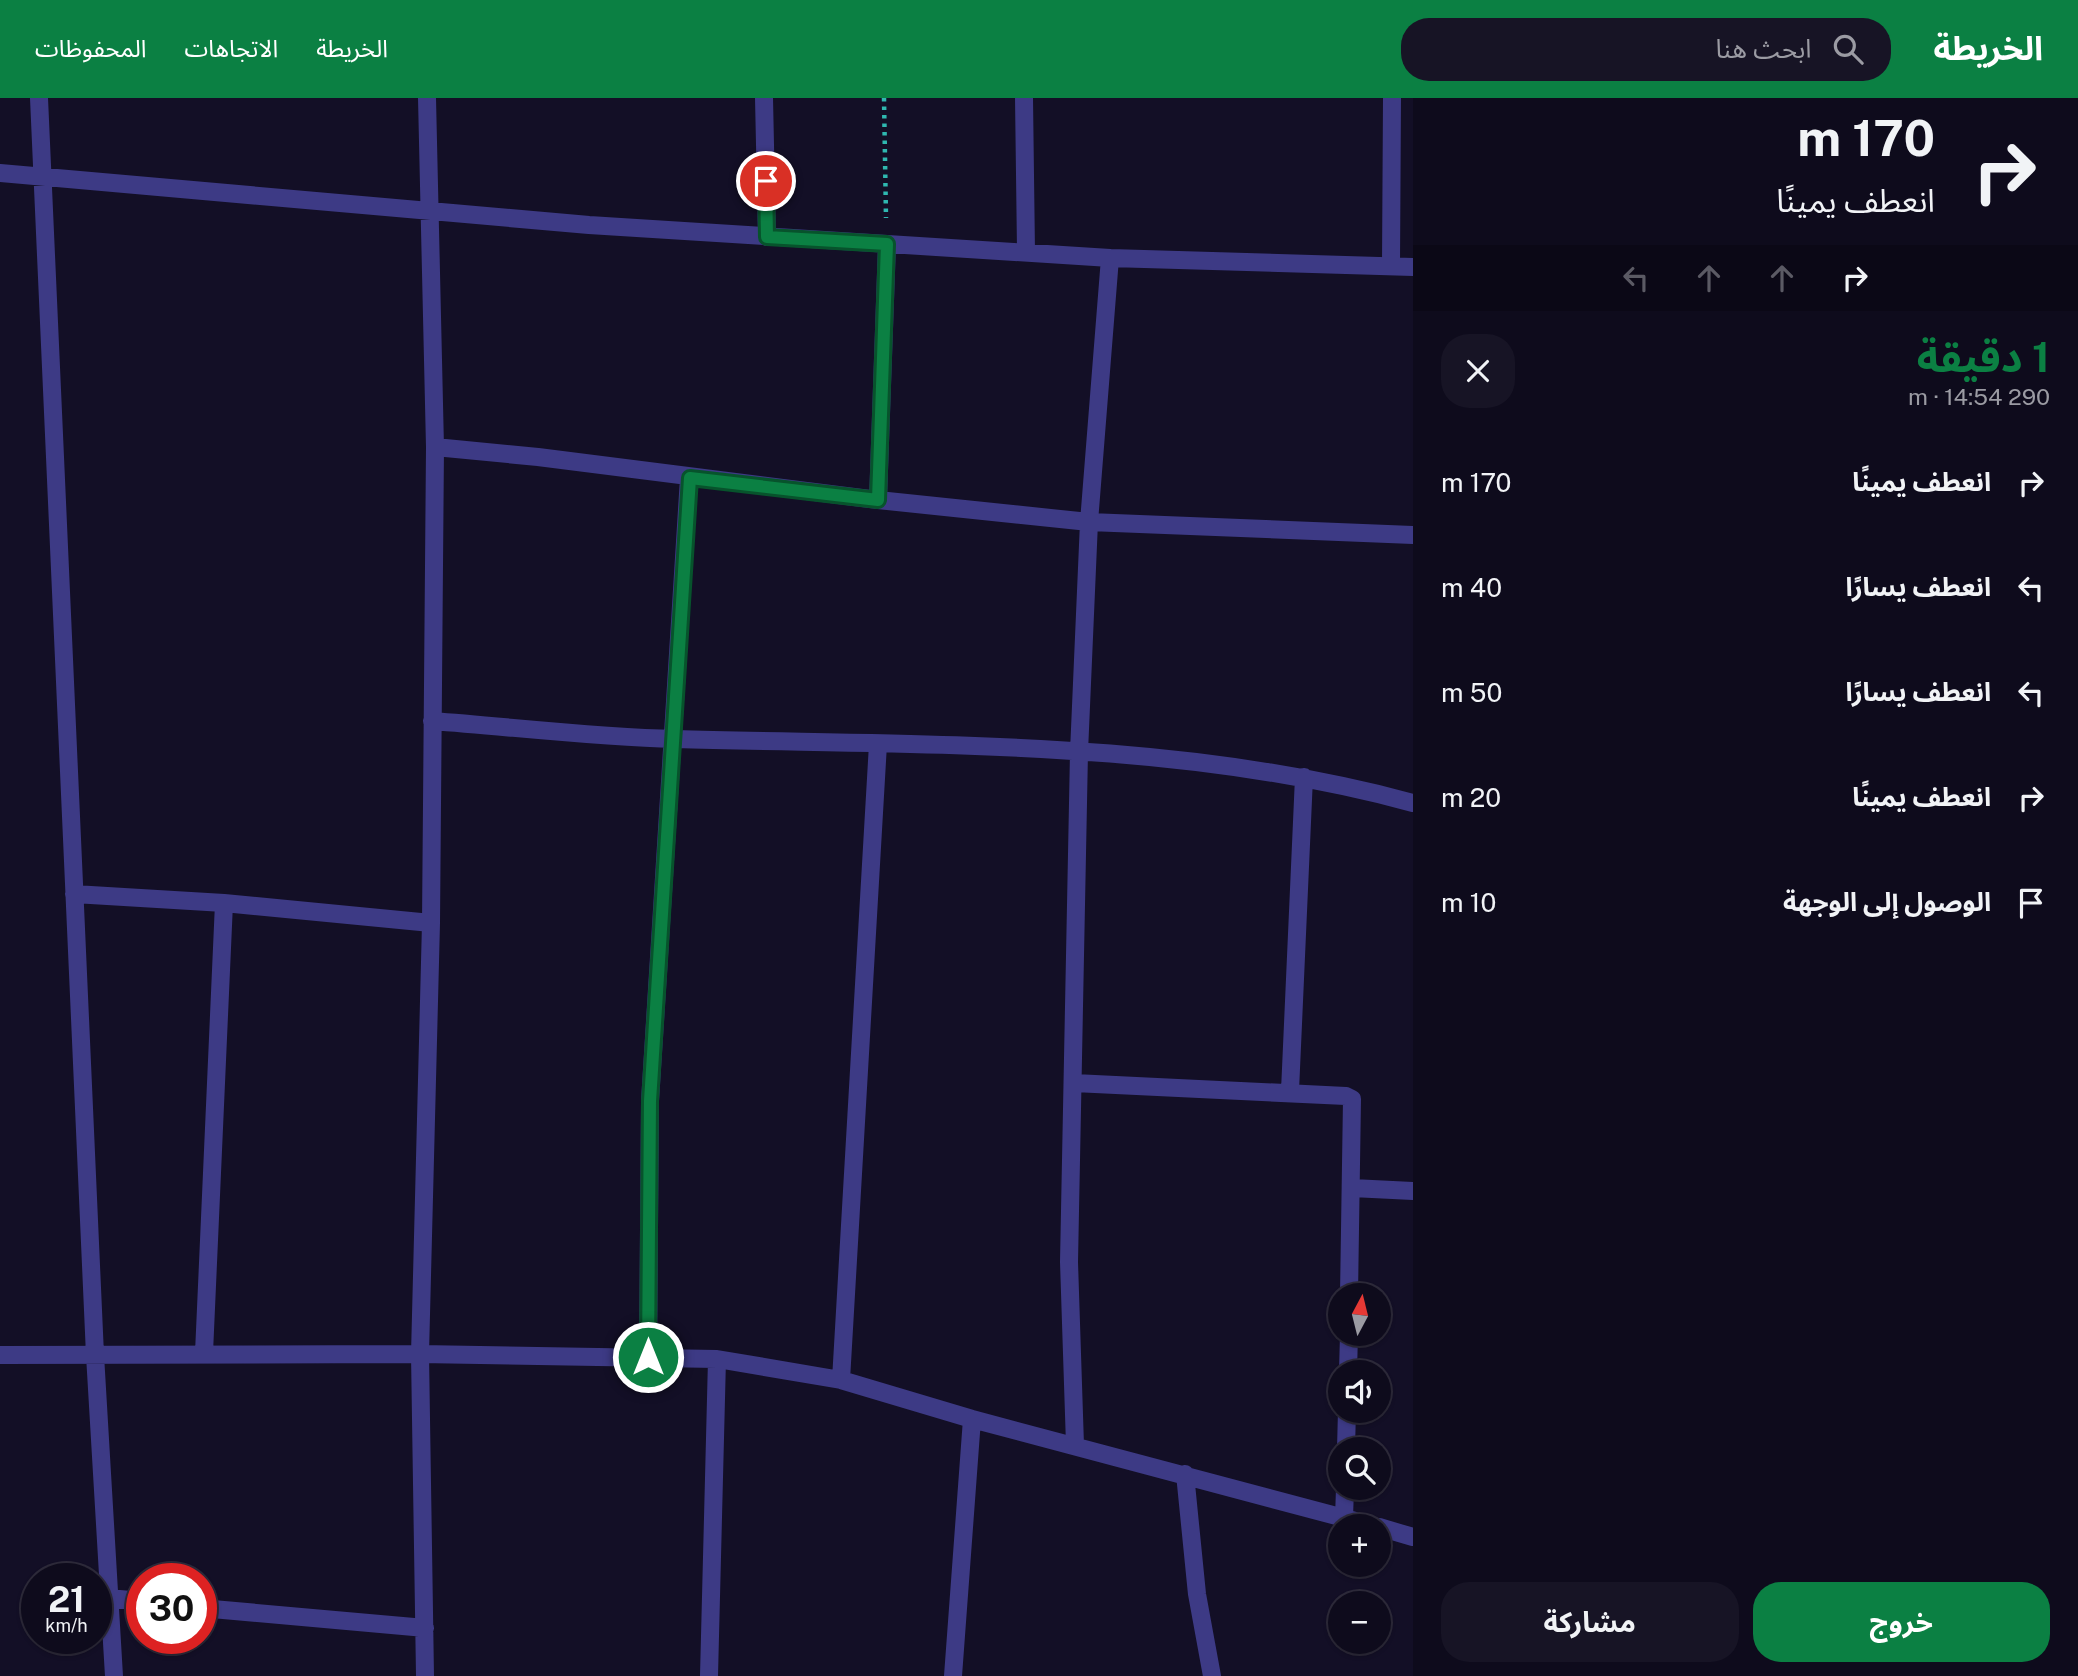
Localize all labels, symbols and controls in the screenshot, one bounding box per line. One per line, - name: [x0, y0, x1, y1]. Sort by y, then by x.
- search box: [1401, 18, 1891, 81]
- text: الخريطة: [1933, 29, 2043, 67]
- icon: search: [1829, 30, 1867, 68]
- text: ابحث هنا: [1716, 33, 1811, 64]
- text: المحفوظات: [35, 34, 146, 62]
- text: الاتجاهات: [184, 34, 278, 62]
- text: الخريطة: [316, 34, 388, 62]
- text: 170 m: [1797, 109, 1935, 167]
- icon: right: [1959, 126, 2050, 217]
- pin: [736, 151, 796, 211]
- icon: arrive: [747, 162, 785, 200]
- text: انعطف يمينًا: [1776, 182, 1935, 219]
- icon: left: [1617, 259, 1655, 297]
- icon: ahead: [1690, 259, 1728, 297]
- icon: ahead: [1763, 259, 1801, 297]
- icon: right: [1836, 259, 1874, 297]
- text: 1 دقيقة: [1917, 332, 2050, 381]
- button: close: [1441, 334, 1515, 408]
- text: 290 m · 14:54: [1908, 383, 2050, 410]
- icon: right: [2012, 464, 2050, 502]
- text: انعطف يمينًا: [1852, 466, 1991, 497]
- text: 170 m: [1441, 467, 1511, 498]
- icon: left: [2012, 569, 2050, 607]
- text: انعطف يسارًا: [1845, 571, 1991, 602]
- text: 40 m: [1441, 572, 1502, 603]
- icon: left: [2012, 674, 2050, 712]
- text: انعطف يسارًا: [1845, 676, 1991, 707]
- text: 50 m: [1441, 677, 1502, 708]
- icon: right: [2012, 779, 2050, 817]
- text: انعطف يمينًا: [1852, 781, 1991, 812]
- text: 20 m: [1441, 782, 1501, 813]
- icon: arrive: [2012, 884, 2050, 922]
- text: الوصول إلى الوجهة: [1783, 886, 1991, 917]
- text: 10 m: [1441, 887, 1496, 918]
- north arrow: [1328, 1283, 1391, 1346]
- map controls: [1328, 1283, 1391, 1654]
- position arrow: [611, 1320, 685, 1394]
- button: sound: [1328, 1360, 1391, 1423]
- button: search: [1328, 1437, 1391, 1500]
- button: +: [1328, 1514, 1391, 1577]
- speed limit sign: 30: [126, 1563, 217, 1654]
- text: 21: [48, 1579, 85, 1620]
- button: مشاركة: [1441, 1582, 1739, 1662]
- button: خروج: [1753, 1582, 2050, 1662]
- button: −: [1328, 1591, 1391, 1654]
- text: km/h: [45, 1615, 88, 1636]

